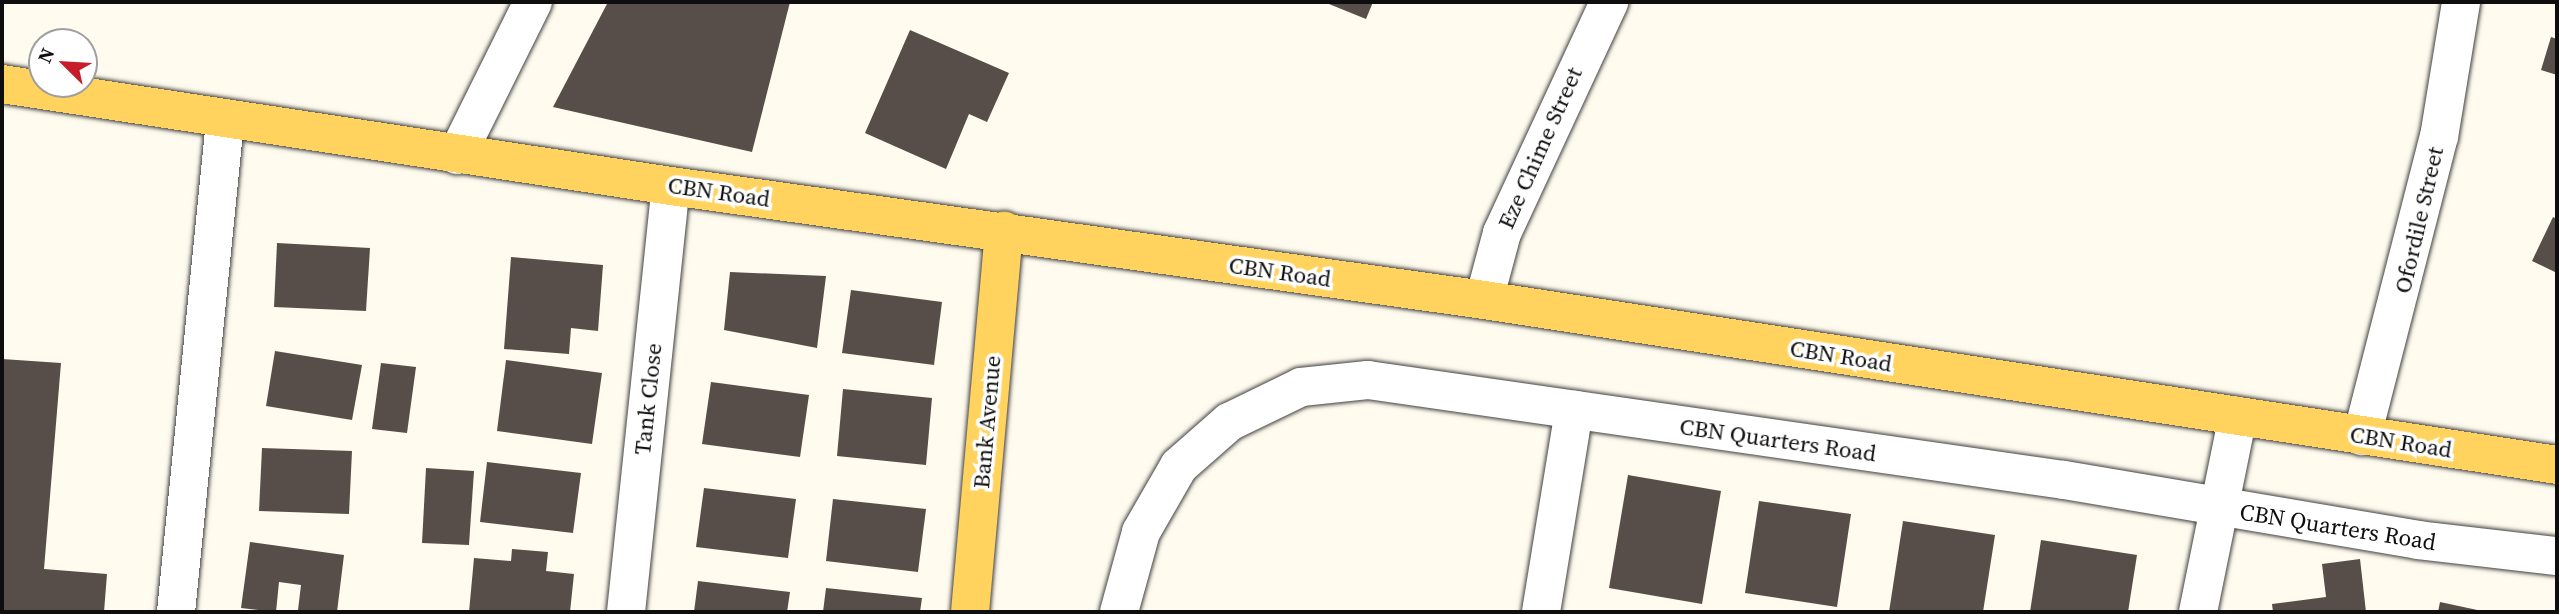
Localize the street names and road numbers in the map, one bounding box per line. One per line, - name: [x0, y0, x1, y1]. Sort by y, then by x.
- street label: Eze Chime Street: [1492, 63, 1588, 233]
- street label: Ofordile Street: [2389, 144, 2449, 296]
- street label: CBN Road: [666, 171, 772, 213]
- street label: CBN Road: [1227, 251, 1333, 293]
- street label: CBN Road: [1788, 334, 1894, 378]
- street label: Tank Close: [628, 342, 668, 456]
- street label: Bank Avenue: [967, 354, 1007, 490]
- street label: CBN Quarters Road: [1678, 413, 1878, 467]
- street label: CBN Road: [2348, 420, 2454, 464]
- street label: CBN Quarters Road: [2238, 498, 2438, 556]

